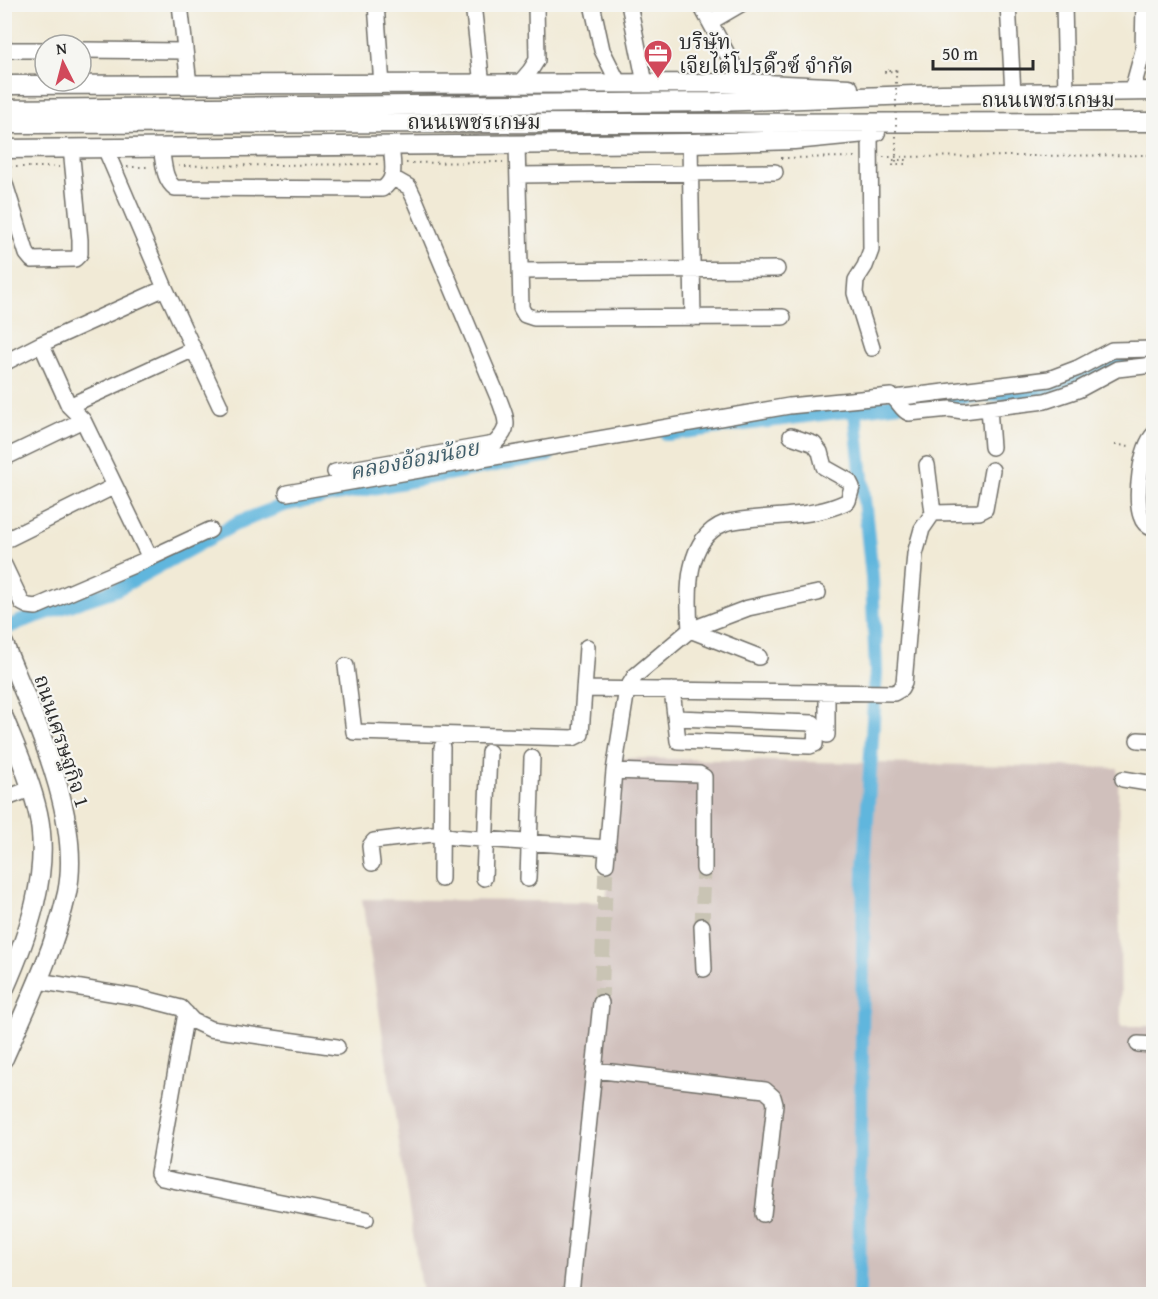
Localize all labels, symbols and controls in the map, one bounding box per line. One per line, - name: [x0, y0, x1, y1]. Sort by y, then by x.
- place label: บริษัท เจียไต๋โปรดิ๊วซ์ จำกัด: [679, 26, 853, 81]
- north arrow: [33, 33, 93, 93]
- scale bar: [933, 33, 1034, 71]
- text: N: [55, 36, 68, 61]
- office icon: บริษัท เจียไต๋โปรดิ๊วซ์ จำกัด: [642, 38, 674, 80]
- text: 50 m: [942, 40, 978, 67]
- street label: ถนนเพชรเกษม: [981, 84, 1115, 115]
- street label: ถนนเพชรเกษม: [407, 106, 541, 137]
- water label: คลองอ้อมน้อย: [346, 430, 483, 487]
- street label: ถนนเศรษฐกิจ 1: [26, 670, 99, 811]

